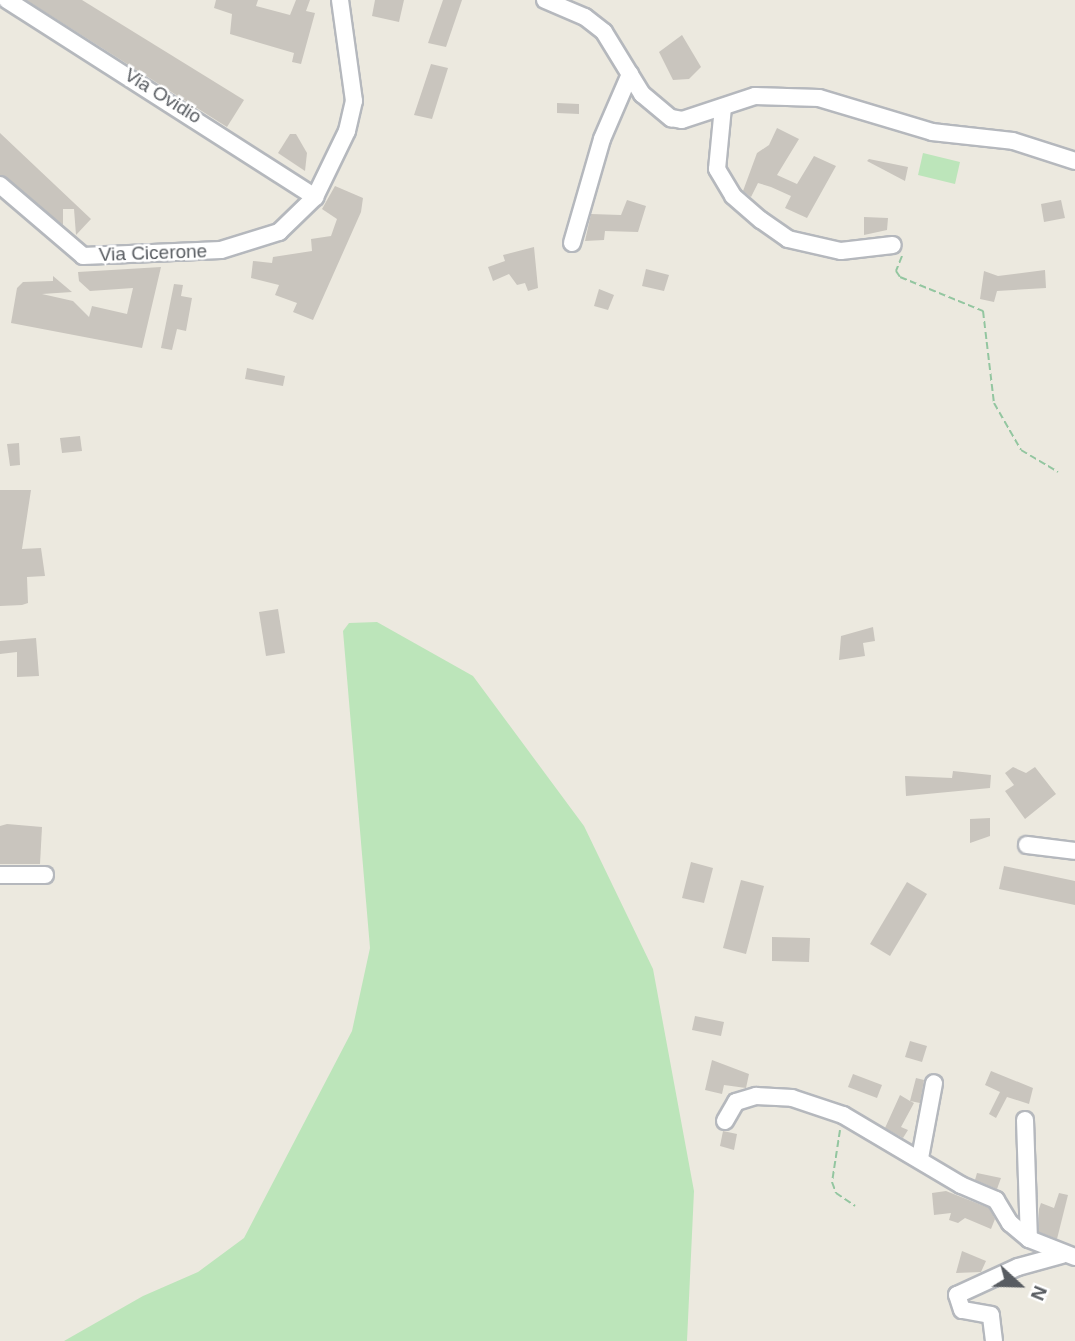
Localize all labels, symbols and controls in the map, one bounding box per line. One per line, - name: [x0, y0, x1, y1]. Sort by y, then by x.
- street label: Via Ovidio: [120, 63, 206, 129]
- street label: Via Cicerone: [98, 240, 208, 266]
- north arrow: [984, 1250, 1054, 1320]
- text: N: [1027, 1283, 1051, 1303]

